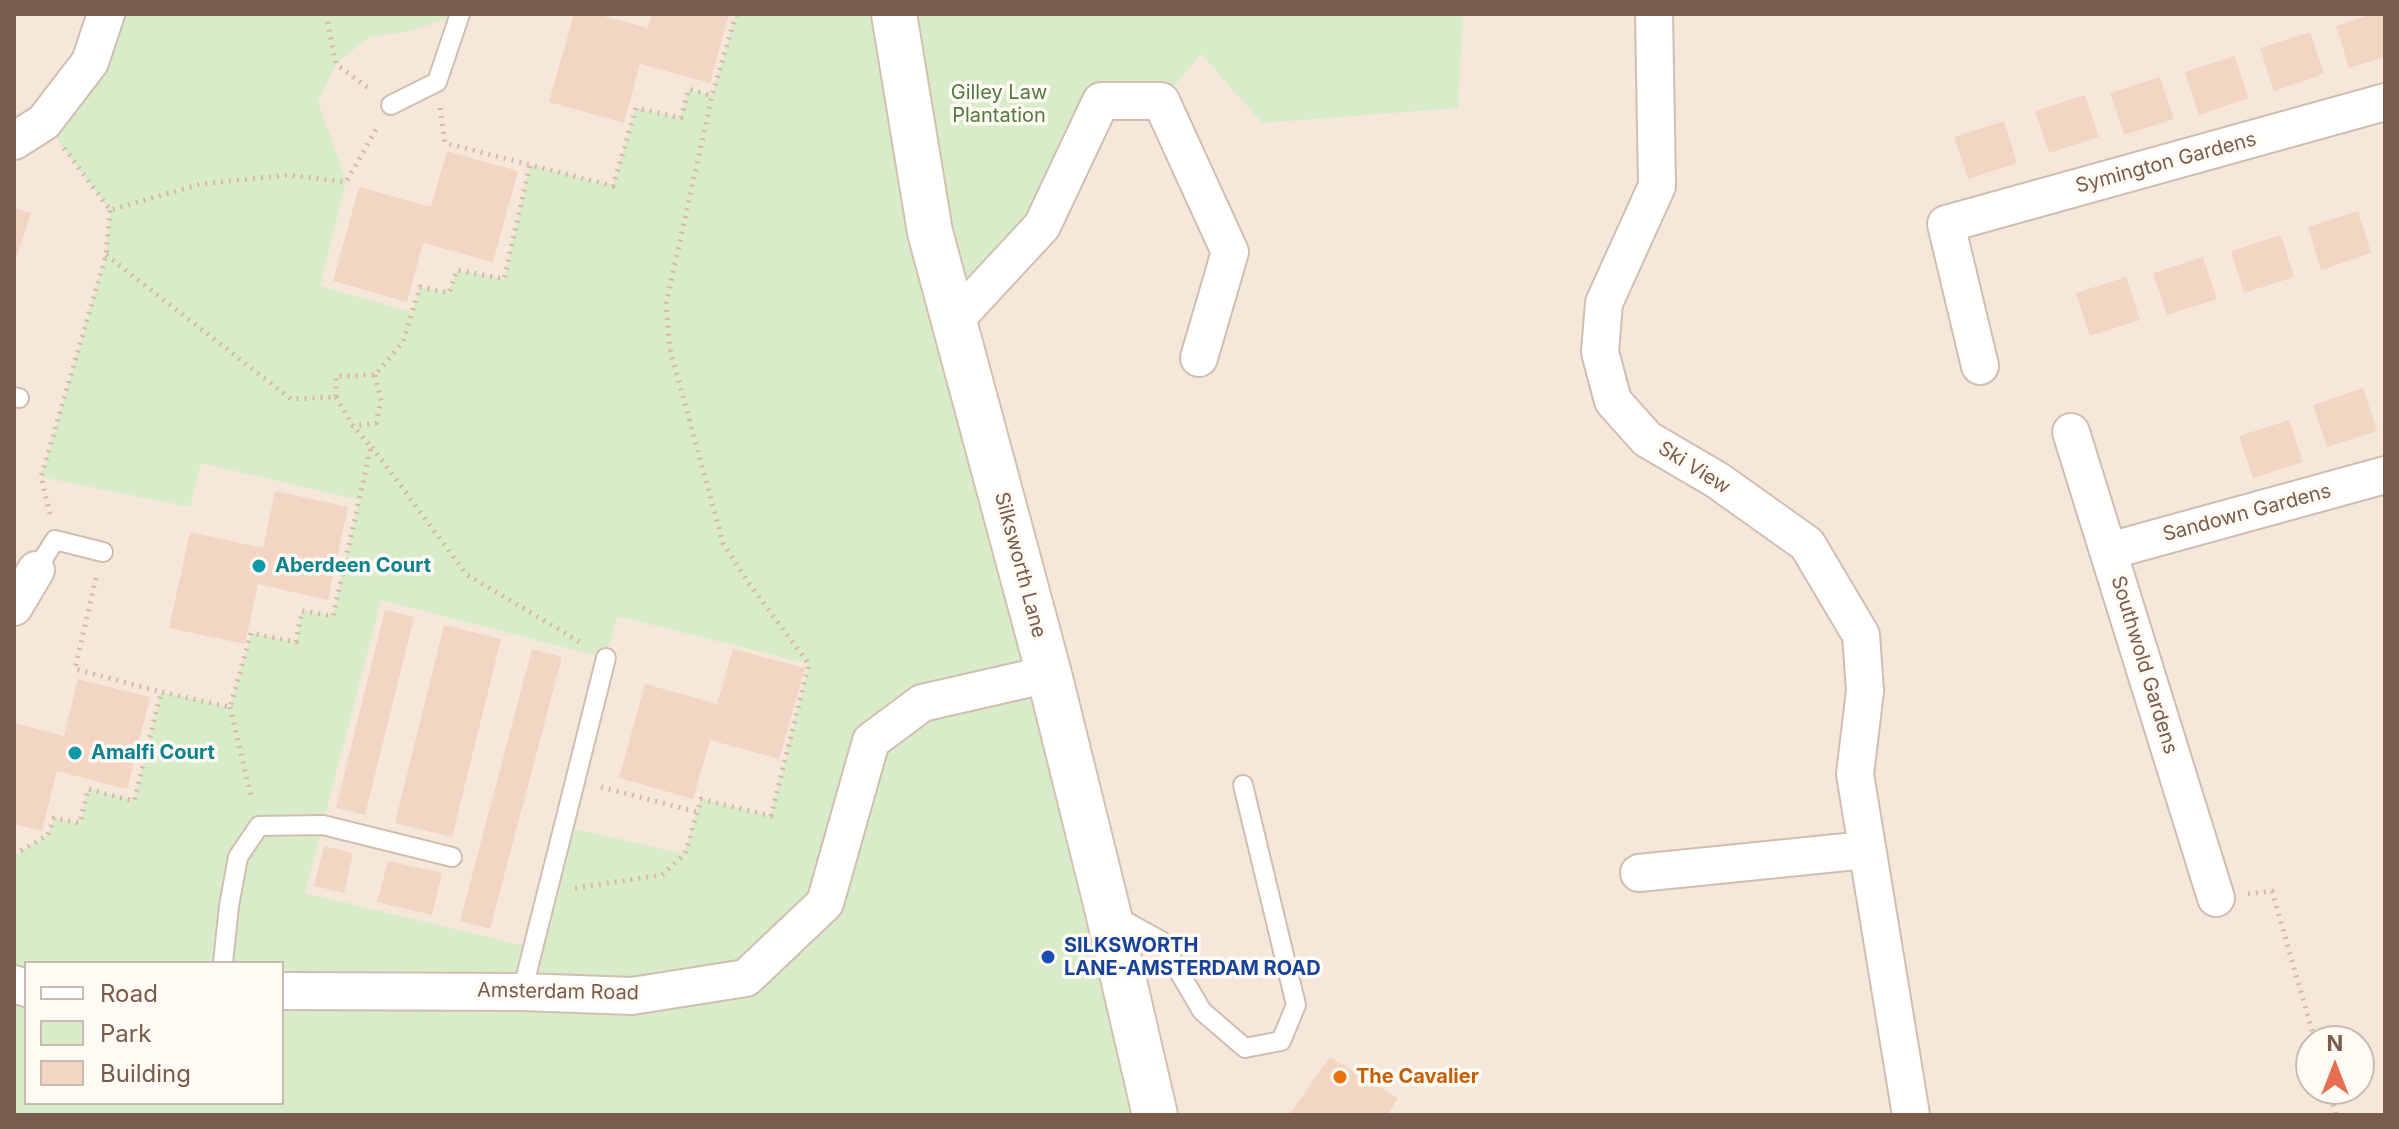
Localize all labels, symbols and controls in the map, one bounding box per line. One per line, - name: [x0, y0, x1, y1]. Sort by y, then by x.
- park label: Gilley Law Plantation: [951, 81, 1047, 128]
- street label: Symington Gardens: [2073, 127, 2259, 199]
- street label: Ski View: [1653, 436, 1735, 500]
- street label: Sandown Gardens: [2160, 479, 2334, 547]
- street label: Silksworth Lane: [989, 489, 1051, 641]
- place label: Aberdeen Court: [275, 554, 431, 578]
- marker: Aberdeen Court: [250, 557, 268, 575]
- street label: Southwold Gardens: [2105, 573, 2183, 757]
- place label: Amalfi Court: [91, 741, 215, 765]
- marker: Amalfi Court: [66, 744, 84, 762]
- place label: SILKSWORTH LANE-AMSTERDAM ROAD: [1064, 934, 1321, 981]
- marker: SILKSWORTH LANE-AMSTERDAM ROAD: [1039, 948, 1057, 966]
- legend: [24, 961, 284, 1105]
- text: Road: [100, 979, 158, 1008]
- street label: Amsterdam Road: [477, 979, 639, 1005]
- text: Park: [100, 1019, 151, 1048]
- north arrow: [2295, 1025, 2375, 1105]
- text: N: [2327, 1030, 2343, 1056]
- text: Building: [100, 1059, 191, 1088]
- place label: The Cavalier: [1356, 1065, 1479, 1089]
- marker: The Cavalier: [1331, 1068, 1349, 1086]

